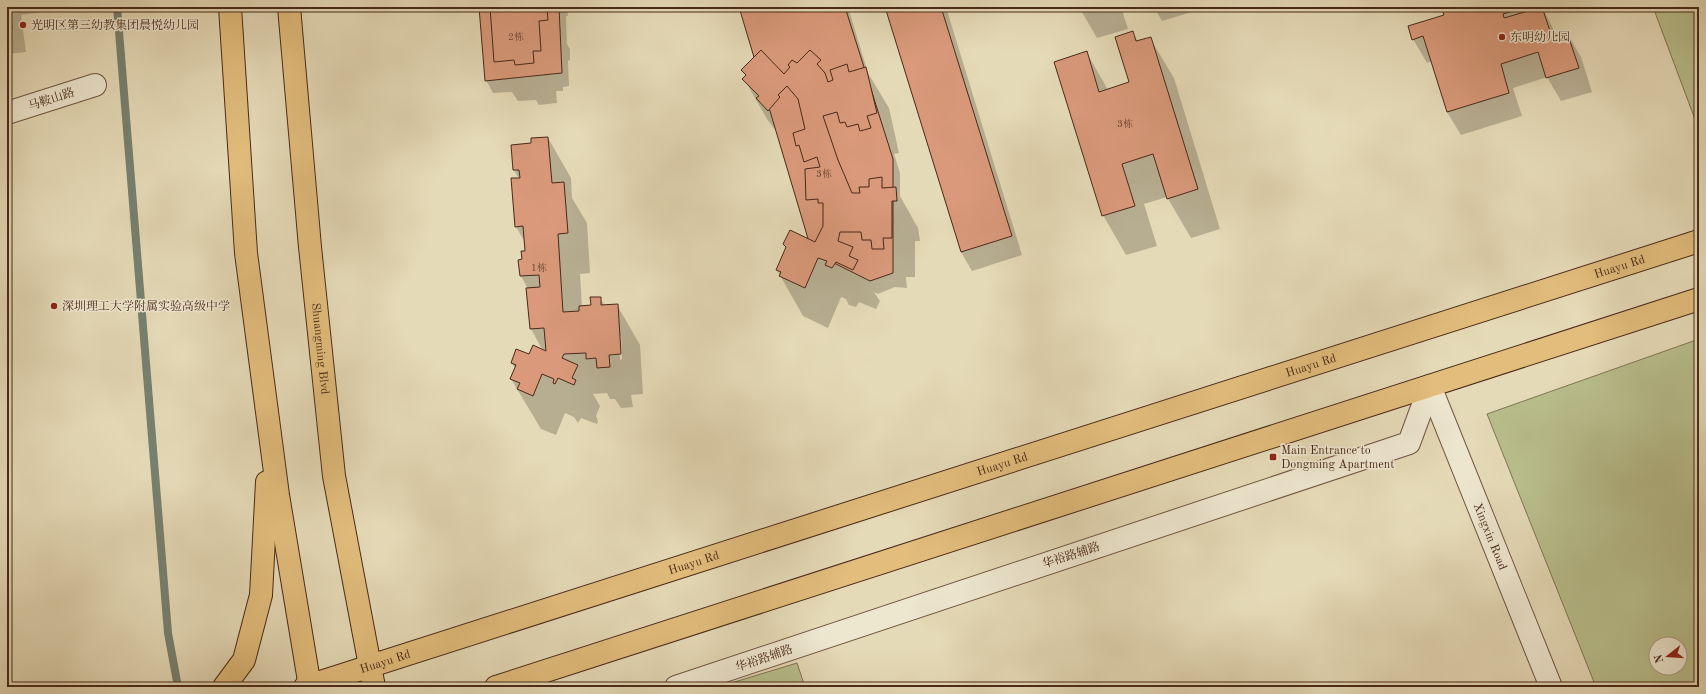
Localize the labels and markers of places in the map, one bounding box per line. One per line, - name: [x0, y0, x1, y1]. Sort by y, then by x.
- place label: 光明区第三幼教集团晨悦幼儿园: [31, 18, 199, 32]
- marker: 光明区第三幼教集团晨悦幼儿园: [18, 20, 28, 30]
- place label: 东明幼儿园: [1510, 30, 1570, 44]
- marker: 东明幼儿园: [1497, 32, 1507, 42]
- place label: 深圳理工大学附属实验高级中学: [62, 299, 230, 313]
- marker: 深圳理工大学附属实验高级中学: [49, 301, 59, 311]
- place label: Main Entrance to Dongming Apartment: [1281, 445, 1395, 471]
- marker: Main Entrance to Dongming Apartment: [1268, 452, 1278, 462]

